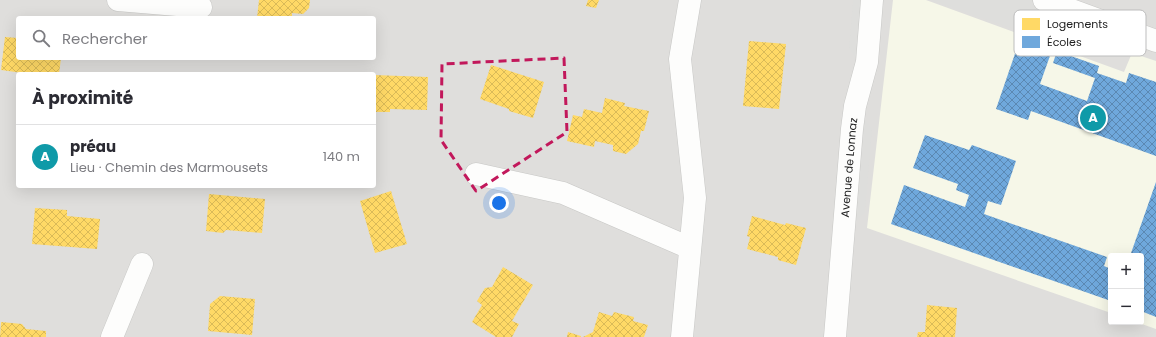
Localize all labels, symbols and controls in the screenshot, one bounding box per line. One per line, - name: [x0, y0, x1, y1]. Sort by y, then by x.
- legend: [1014, 10, 1146, 56]
- search box: [16, 16, 376, 60]
- text: Logements: [1047, 16, 1108, 32]
- icon: search: [30, 27, 52, 49]
- text: Rechercher: [62, 28, 148, 49]
- text: Écoles: [1047, 34, 1082, 50]
- text: À proximité: [32, 86, 133, 110]
- pin: A: [1080, 103, 1106, 133]
- street label: Avenue de Lonnaz: [837, 117, 861, 218]
- text: préau: [70, 136, 116, 157]
- text: A: [40, 147, 50, 166]
- text: 140 m: [323, 147, 360, 166]
- text: Lieu · Chemin des Marmousets: [70, 158, 268, 177]
- your location: [489, 193, 509, 213]
- map controls: [1108, 253, 1144, 325]
- button: +: [1108, 253, 1144, 289]
- button: −: [1108, 289, 1144, 325]

